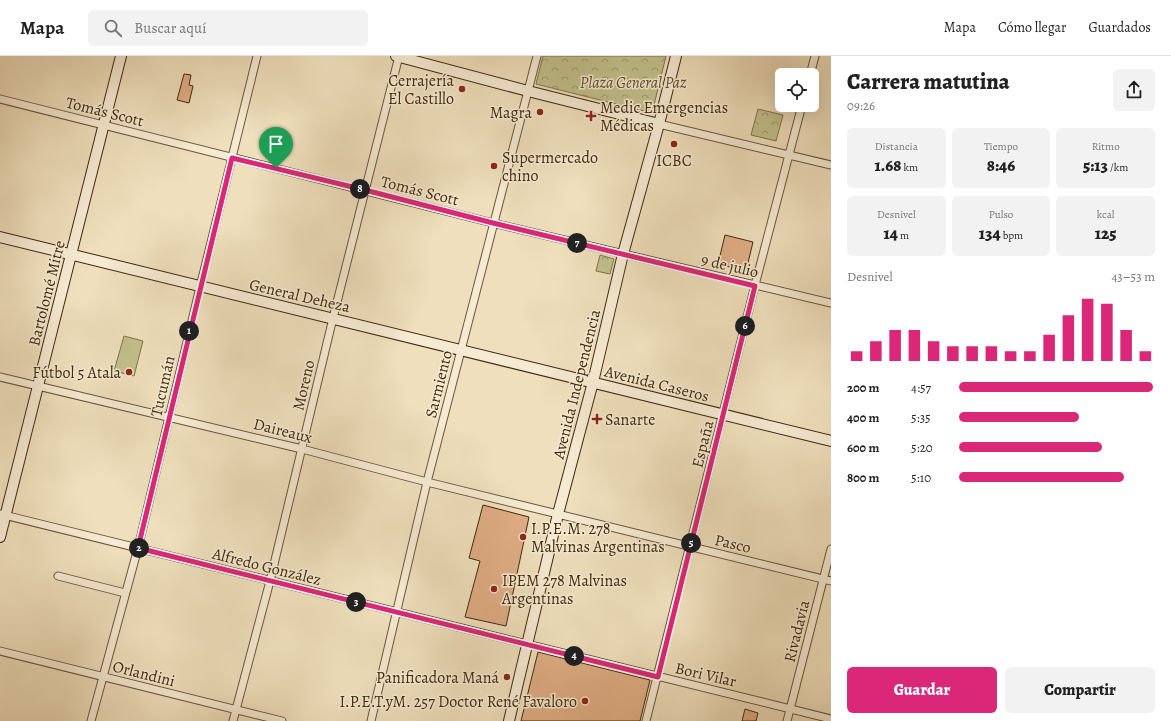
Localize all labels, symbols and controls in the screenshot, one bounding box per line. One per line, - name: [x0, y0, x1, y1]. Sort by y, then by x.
- search box: [88, 10, 368, 46]
- text: Mapa: [20, 15, 64, 41]
- icon: search: [102, 17, 124, 39]
- text: Buscar aquí: [134, 18, 206, 38]
- text: Mapa: [944, 18, 976, 37]
- text: Cómo llegar: [998, 18, 1066, 37]
- text: Guardados: [1088, 18, 1151, 37]
- text: Carrera matutina: [847, 67, 1010, 97]
- map controls: [775, 68, 819, 112]
- button: locate: [775, 68, 819, 112]
- button: share: [1113, 69, 1155, 111]
- place label: Cerrajería El Castillo: [388, 70, 455, 110]
- park label: Plaza General Paz: [580, 72, 687, 94]
- marker: Cerrajería El Castillo: [457, 84, 467, 94]
- street label: Tomás Scott: [64, 92, 146, 132]
- place label: Medic Emergencias Médicas: [600, 97, 728, 137]
- text: 09:26: [847, 97, 875, 114]
- place label: Magra: [490, 102, 533, 124]
- marker: Magra: [535, 107, 545, 117]
- marker: Medic Emergencias Médicas: [585, 110, 597, 122]
- pin: [259, 127, 293, 168]
- icon: arrive: [265, 133, 287, 155]
- marker: ICBC: [669, 139, 679, 149]
- text: Distancia: [875, 139, 918, 154]
- text: Tiempo: [984, 139, 1018, 154]
- text: Ritmo: [1092, 139, 1120, 154]
- place label: Supermercado chino: [502, 147, 598, 187]
- place label: ICBC: [656, 150, 692, 172]
- text: 1.68: [875, 154, 901, 177]
- text: 8:46: [987, 154, 1015, 177]
- text: 5:13: [1083, 154, 1108, 177]
- text: km: [901, 160, 918, 175]
- text: /km: [1108, 160, 1128, 175]
- marker: Supermercado chino: [489, 161, 499, 171]
- street label: Tomás Scott: [379, 171, 461, 211]
- pin: 8: [350, 179, 370, 199]
- text: 8: [357, 181, 363, 196]
- text: Desnivel: [877, 207, 916, 222]
- text: Pulso: [989, 207, 1013, 222]
- text: kcal: [1097, 207, 1114, 222]
- text: 14: [883, 222, 898, 245]
- text: 134: [979, 222, 1001, 245]
- text: 125: [1095, 222, 1117, 245]
- text: m: [898, 228, 909, 243]
- text: bpm: [1001, 228, 1023, 243]
- pin: 7: [567, 233, 587, 253]
- text: 7: [575, 235, 579, 250]
- street label: Bartolomé Mitre: [23, 238, 71, 348]
- street label: 9 de julio: [699, 249, 761, 283]
- text: Desnivel: [847, 268, 893, 285]
- text: 43–53 m: [1111, 268, 1155, 285]
- street label: General Deheza: [247, 274, 353, 318]
- street label: Avenida Independencia: [548, 307, 606, 462]
- pin: 6: [735, 316, 755, 336]
- text: 6: [742, 318, 748, 333]
- pin: 1: [179, 321, 199, 341]
- text: 1: [187, 323, 191, 338]
- street label: Sarmiento: [420, 348, 458, 420]
- street label: Tucumán: [145, 353, 181, 419]
- street label: Moreno: [288, 358, 320, 413]
- street label: Avenida Caseros: [601, 360, 711, 408]
- place label: Fútbol 5 Atala: [32, 362, 122, 384]
- marker: Fútbol 5 Atala: [124, 367, 134, 377]
- text: 200 m: [847, 379, 880, 396]
- text: 4:57: [911, 379, 931, 396]
- place label: Sanarte: [605, 409, 655, 431]
- text: 400 m: [847, 409, 879, 426]
- text: 5:35: [911, 409, 931, 426]
- street label: Daireaux: [251, 413, 315, 449]
- marker: Sanarte: [592, 414, 602, 424]
- street label: España: [686, 418, 720, 470]
- text: 600 m: [847, 439, 879, 456]
- text: 5:20: [911, 439, 933, 456]
- text: 800 m: [847, 469, 879, 486]
- text: 5:10: [911, 469, 931, 486]
- place label: I.P.E.M. 278 Malvinas Argentinas: [531, 518, 665, 558]
- street label: Pasco: [712, 529, 753, 559]
- marker: I.P.E.M. 278 Malvinas Argentinas: [518, 532, 528, 542]
- pin: 5: [681, 533, 701, 553]
- text: 5: [689, 535, 693, 550]
- pin: 2: [129, 538, 149, 558]
- text: 2: [136, 540, 142, 555]
- street label: Alfredo González: [209, 543, 323, 591]
- place label: IPEM 278 Malvinas Argentinas: [501, 570, 627, 610]
- marker: IPEM 278 Malvinas Argentinas: [489, 584, 499, 594]
- pin: 3: [346, 592, 366, 612]
- text: 3: [354, 594, 358, 609]
- street label: Rivadavia: [779, 597, 815, 665]
- pin: 4: [564, 646, 584, 666]
- text: 4: [571, 648, 577, 663]
- street label: Orlandini: [110, 656, 177, 692]
- street label: Bori Vilar: [673, 657, 739, 693]
- place label: Panificadora Maná: [376, 667, 500, 689]
- button: Guardar: [847, 667, 997, 713]
- button: Compartir: [1005, 667, 1155, 713]
- marker: Panificadora Maná: [502, 672, 512, 682]
- place label: I.P.E.T.yM. 257 Doctor René Favaloro: [340, 691, 577, 713]
- marker: I.P.E.T.yM. 257 Doctor René Favaloro: [580, 696, 590, 706]

